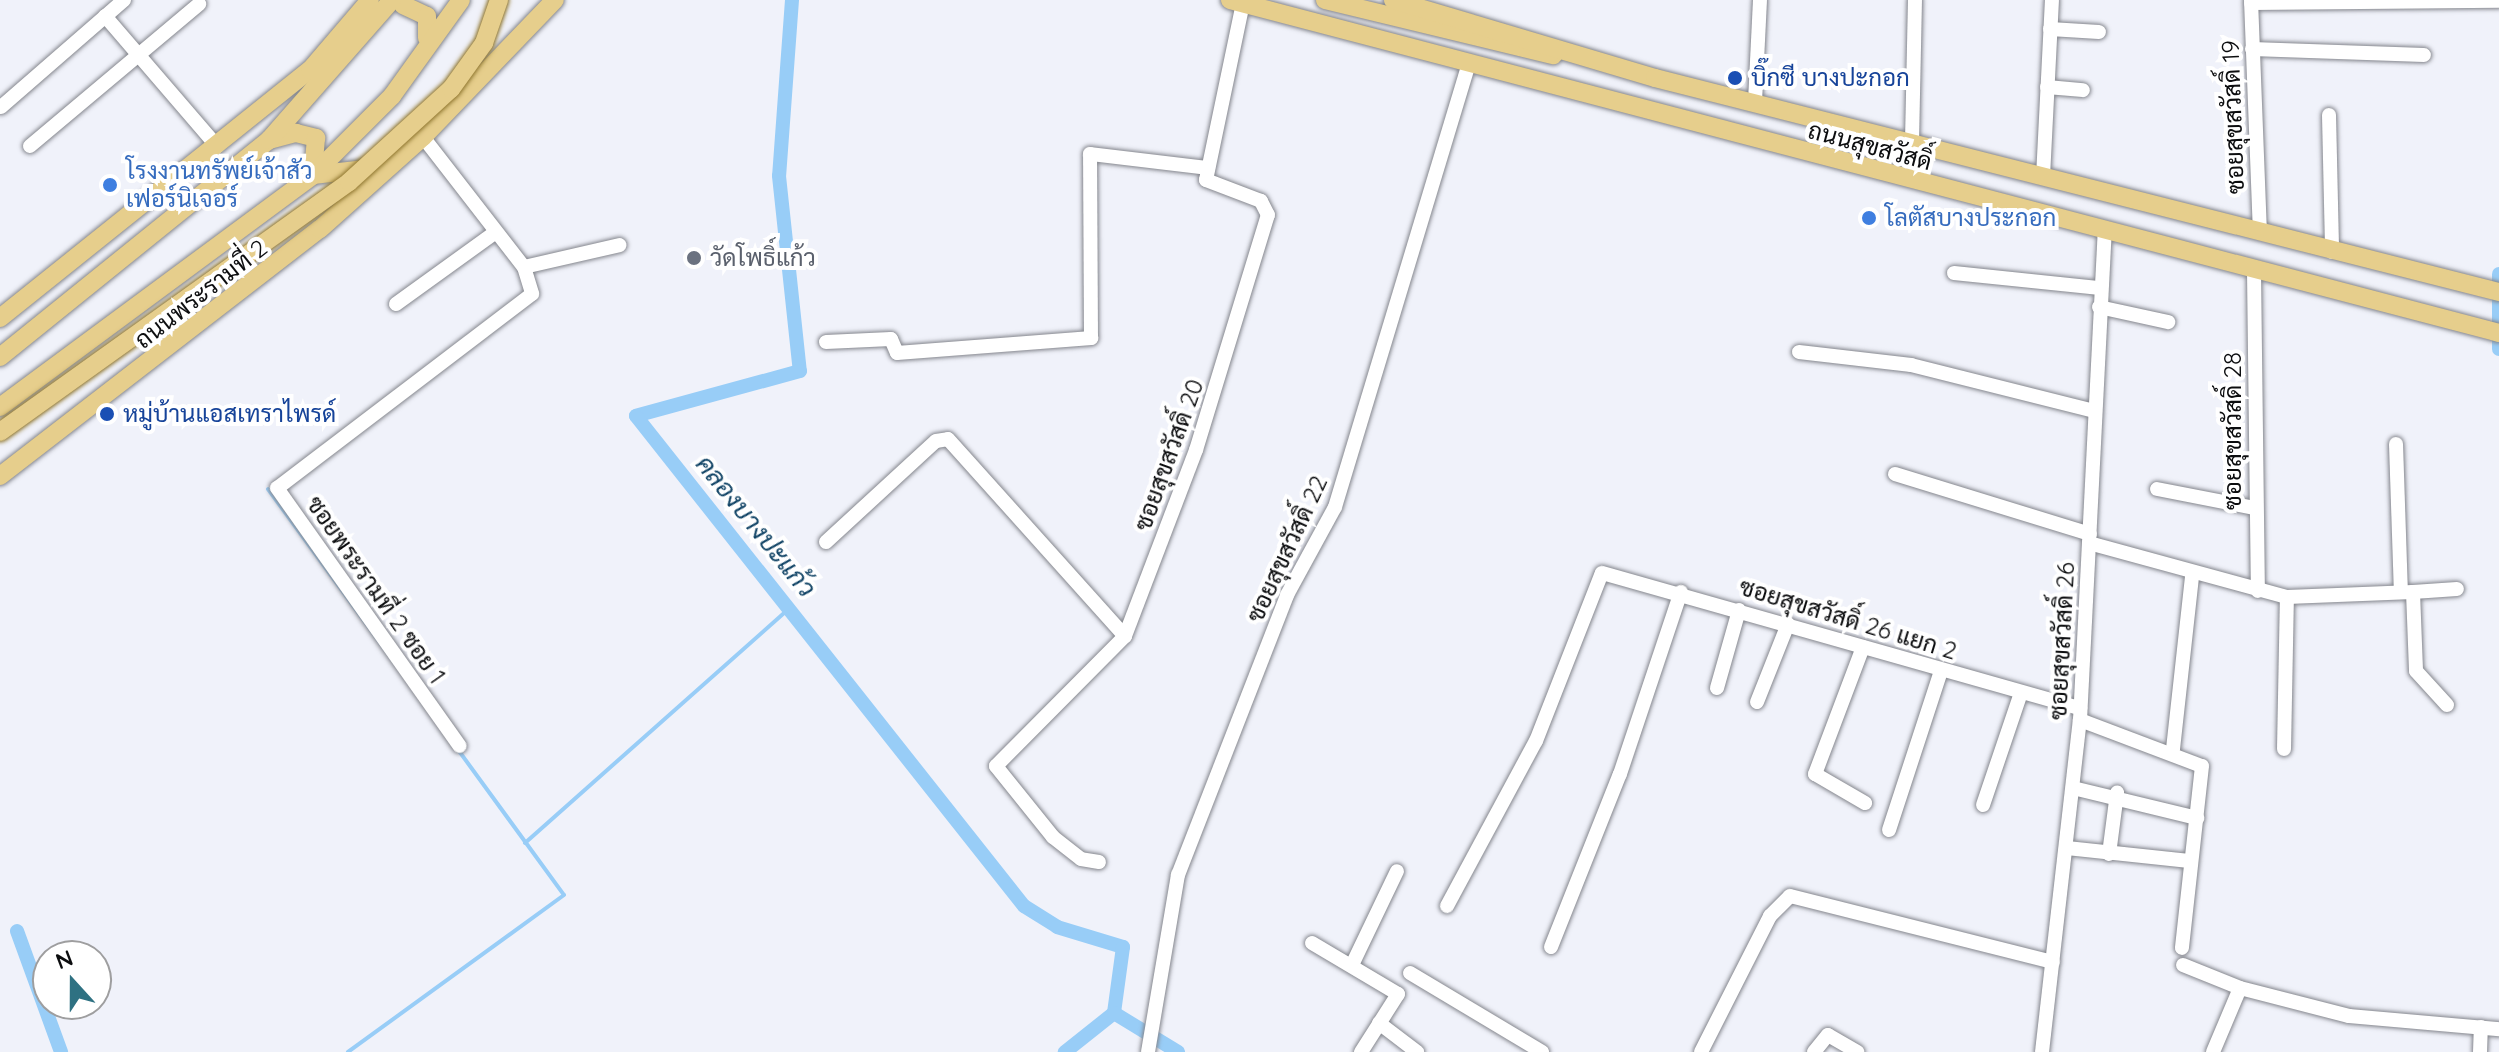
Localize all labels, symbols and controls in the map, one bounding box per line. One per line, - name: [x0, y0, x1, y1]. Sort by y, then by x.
- street label: ซอยสุขสวัสดิ์ 19: [2216, 40, 2250, 194]
- place label: บิ๊กซี บางปะกอก: [1751, 64, 1910, 92]
- marker: บิ๊กซี บางปะกอก: [1726, 69, 1744, 87]
- street label: ถนนสุขสวัสดิ์: [1805, 116, 1935, 176]
- place label: โรงงานทรัพย์เจ้าสัว เฟอร์นิเจอร์: [126, 157, 312, 213]
- marker: โรงงานทรัพย์เจ้าสัว เฟอร์นิเจอร์: [101, 176, 119, 194]
- place label: โลตัสบางประกอก: [1885, 204, 2056, 232]
- marker: โลตัสบางประกอก: [1860, 209, 1878, 227]
- street label: ถนนพระรามที่ 2: [129, 233, 273, 355]
- place label: วัดโพธิ์แก้ว: [710, 244, 816, 272]
- marker: วัดโพธิ์แก้ว: [685, 249, 703, 267]
- street label: ซอยสุขสวัสดิ์ 28: [2219, 352, 2247, 510]
- street label: ซอยสุขสวัสดิ์ 20: [1128, 375, 1210, 535]
- place label: หมู่บ้านแอสเทราไพรด์: [123, 400, 336, 428]
- marker: หมู่บ้านแอสเทราไพรด์: [98, 405, 116, 423]
- water label: คลองบางปะแก้ว: [689, 449, 823, 603]
- street label: ซอยสุขสวัสดิ์ 22: [1241, 471, 1333, 627]
- street label: ซอยพระรามที่ 2 ซอย 1: [300, 491, 452, 689]
- street label: ซอยสุขสวัสดิ์ 26: [2043, 561, 2081, 721]
- street label: ซอยสุขสวัสดิ์ 26 แยก 2: [1736, 572, 1960, 666]
- north arrow: [32, 940, 112, 1020]
- text: N: [52, 943, 77, 975]

